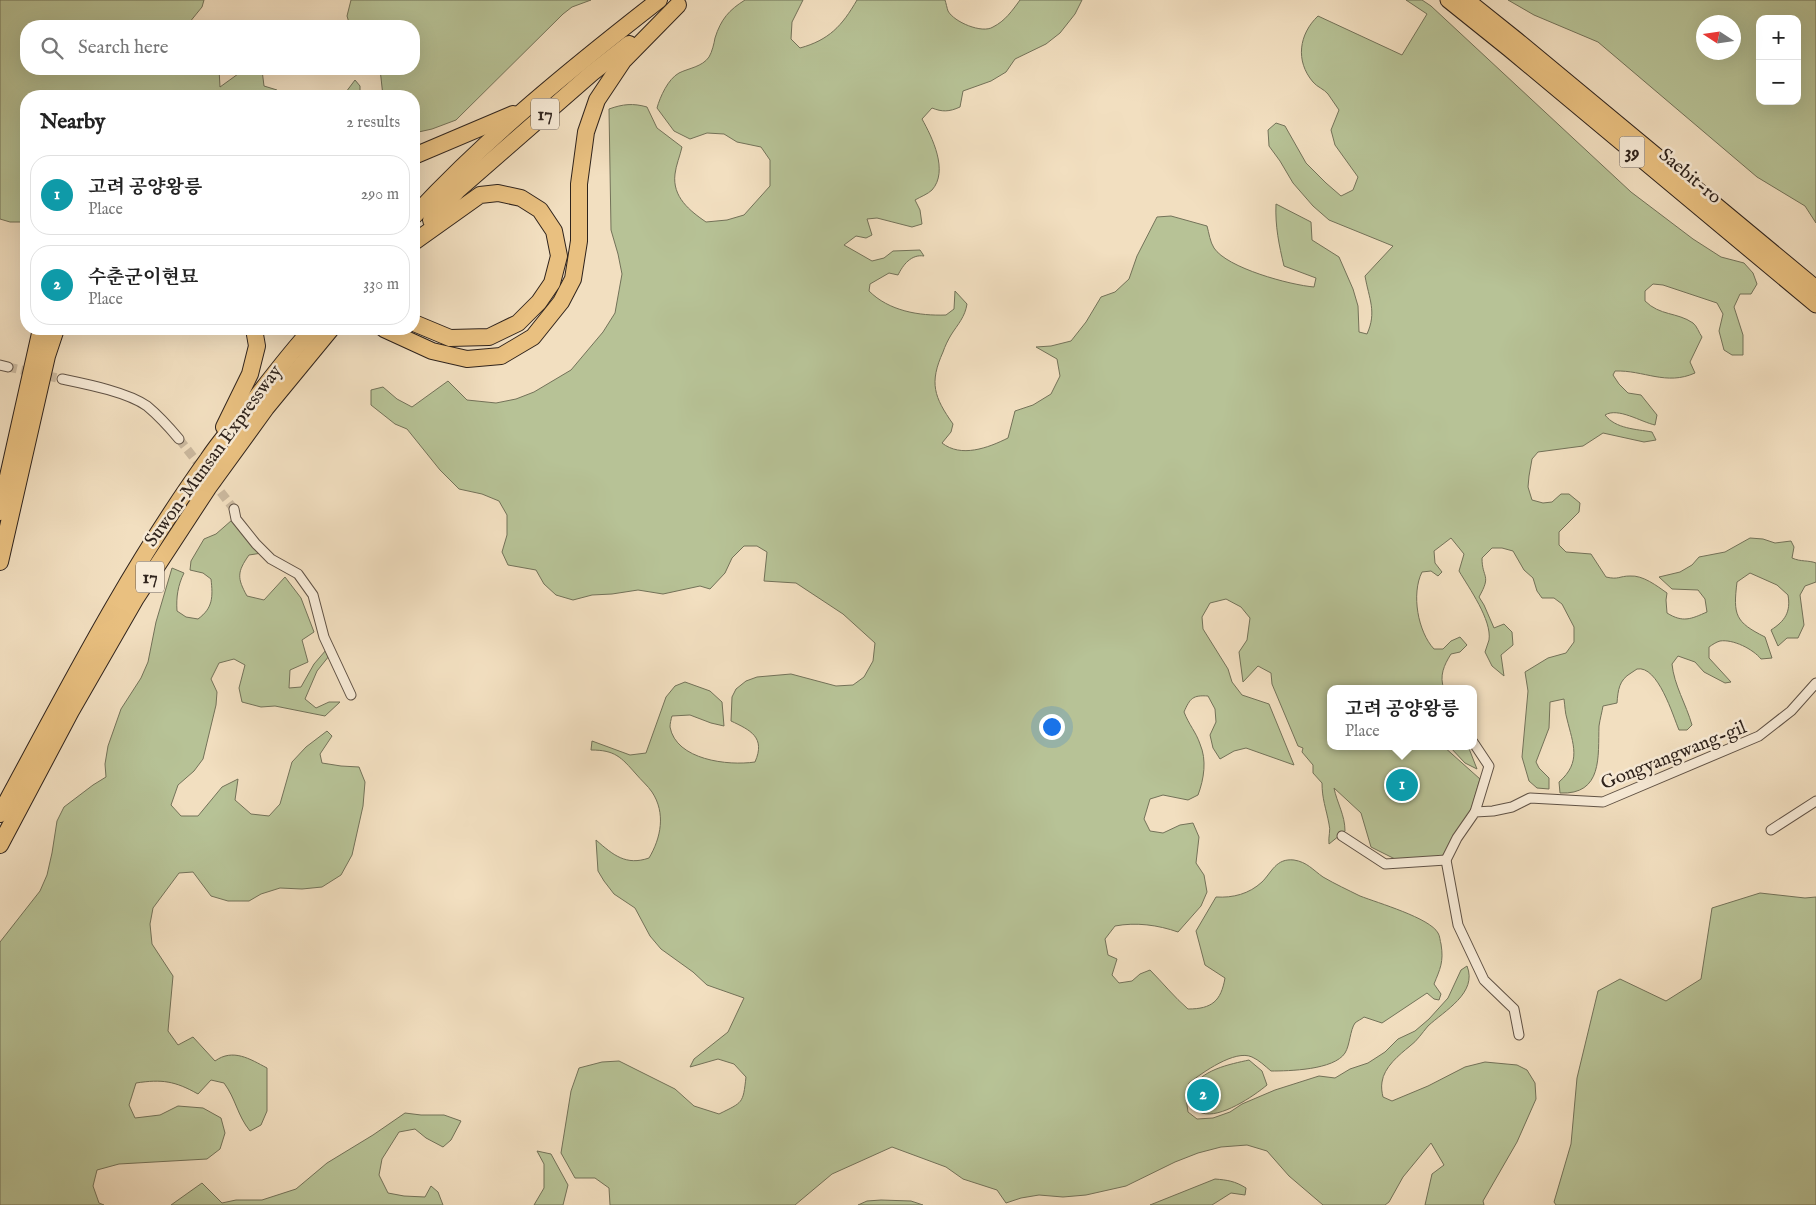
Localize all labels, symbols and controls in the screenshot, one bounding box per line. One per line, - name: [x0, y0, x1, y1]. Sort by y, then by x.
- north arrow: [1696, 15, 1741, 60]
- map controls: [1756, 15, 1801, 105]
- button: +: [1756, 15, 1801, 60]
- search box: [20, 20, 420, 75]
- icon: search: [38, 34, 66, 62]
- text: Search here: [78, 36, 169, 60]
- button: −: [1756, 60, 1801, 105]
- road number: 17: [531, 98, 559, 130]
- text: Nearby: [40, 109, 105, 136]
- text: 2 results: [346, 113, 400, 133]
- road number: 39: [1620, 136, 1644, 168]
- street label: Saebit-ro: [1654, 143, 1726, 210]
- text: 고려 공양왕릉: [88, 176, 202, 200]
- text: 1: [54, 185, 60, 205]
- text: 290 m: [361, 185, 399, 205]
- text: Place: [88, 200, 123, 220]
- text: 수춘군이현묘: [88, 266, 198, 290]
- text: 2: [53, 275, 61, 295]
- text: 330 m: [363, 275, 399, 295]
- text: Place: [88, 290, 123, 310]
- street label: Suwon-Munsan Expressway: [139, 360, 288, 552]
- road number: 17: [136, 562, 164, 592]
- popup: [1327, 685, 1477, 750]
- text: 고려 공양왕릉: [1345, 698, 1459, 722]
- your location: [1039, 714, 1065, 740]
- street label: Gongyangwang-gil: [1597, 715, 1751, 796]
- text: Place: [1345, 722, 1380, 742]
- pin: 1: [1386, 766, 1418, 804]
- pin: 2: [1187, 1076, 1219, 1114]

